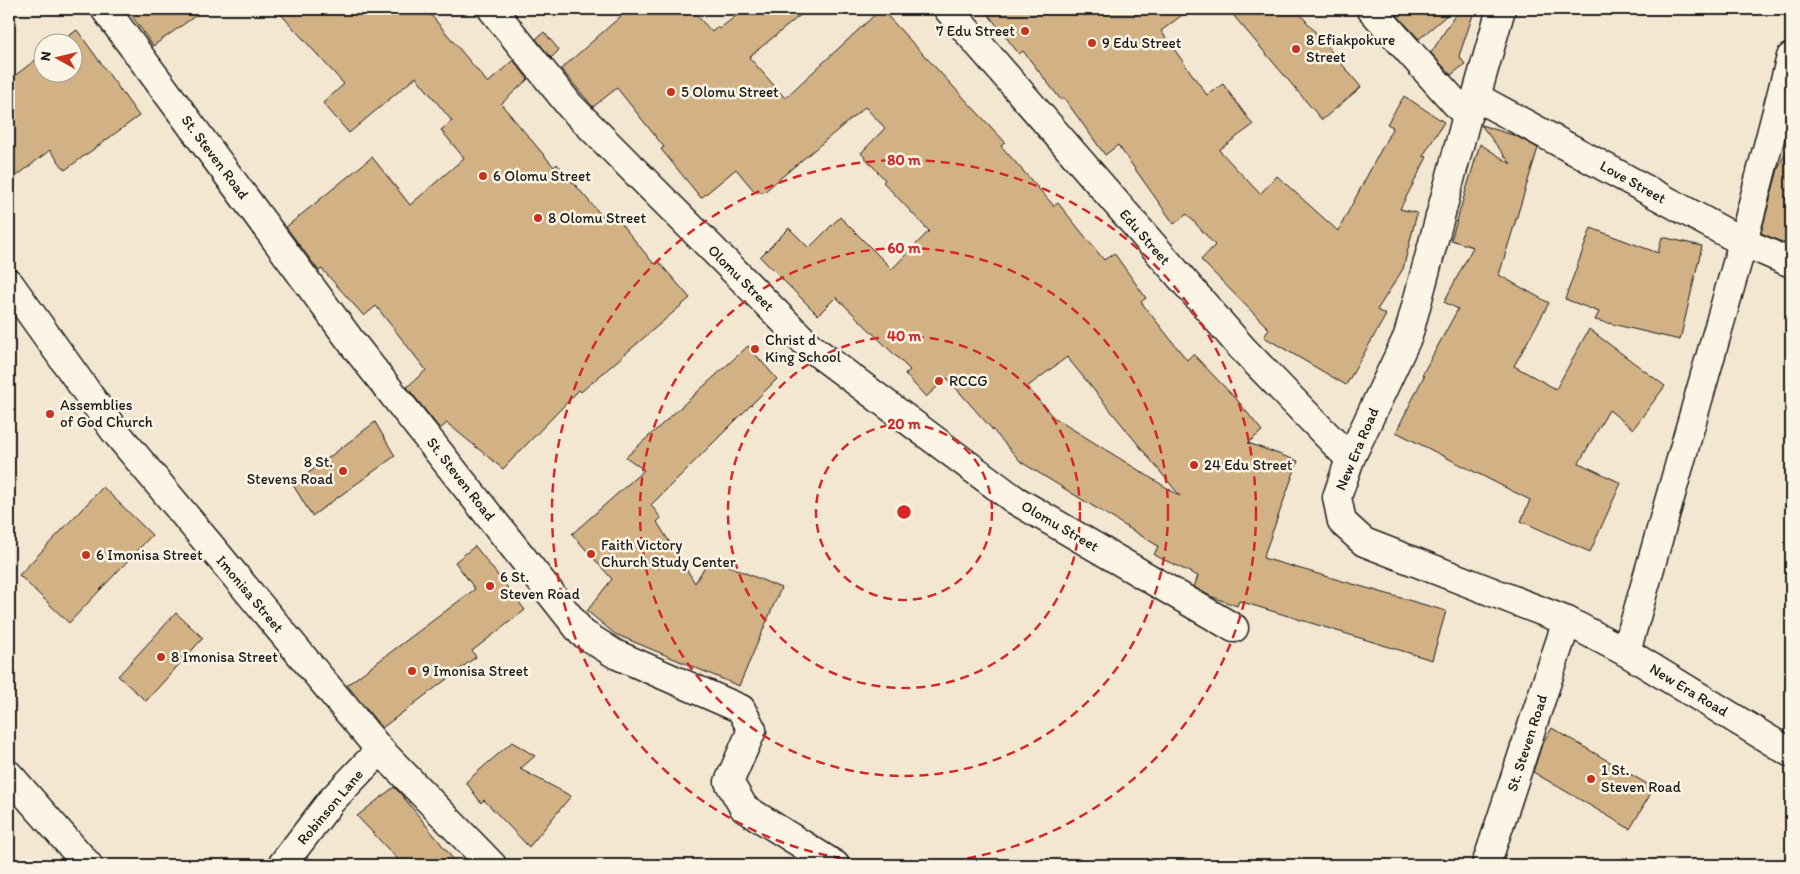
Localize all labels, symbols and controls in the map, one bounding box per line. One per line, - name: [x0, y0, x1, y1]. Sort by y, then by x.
- place label: 7 Edu Street: [936, 22, 1015, 40]
- marker: 7 Edu Street: [1019, 25, 1031, 37]
- place label: 8 Efiakpokure Street: [1306, 31, 1395, 66]
- north arrow: [32, 32, 82, 82]
- place label: 9 Edu Street: [1102, 34, 1182, 52]
- marker: 9 Edu Street: [1086, 37, 1098, 49]
- marker: 8 Efiakpokure Street: [1290, 43, 1302, 55]
- text: N: [37, 50, 55, 62]
- place label: 5 Olomu Street: [681, 83, 779, 101]
- marker: 5 Olomu Street: [665, 86, 677, 98]
- street label: St. Steven Road: [177, 111, 253, 203]
- text: 80 m: [887, 151, 921, 169]
- street label: Love Street: [1597, 156, 1669, 208]
- place label: 6 Olomu Street: [493, 167, 591, 185]
- marker: 6 Olomu Street: [477, 170, 489, 182]
- street label: Edu Street: [1116, 205, 1174, 269]
- place label: 8 Olomu Street: [548, 209, 646, 227]
- marker: 8 Olomu Street: [532, 212, 544, 224]
- text: 60 m: [887, 239, 921, 257]
- street label: Olomu Street: [704, 241, 778, 315]
- text: 40 m: [887, 327, 922, 345]
- place label: Christ d King School: [765, 331, 842, 366]
- marker: Christ d King School: [749, 343, 761, 355]
- place label: RCCG: [949, 372, 988, 390]
- marker: RCCG: [933, 375, 945, 387]
- place label: Assemblies of God Church: [60, 396, 153, 431]
- street label: New Era Road: [1331, 405, 1383, 493]
- marker: Assemblies of God Church: [44, 408, 56, 420]
- text: 20 m: [887, 415, 921, 433]
- street label: St. Steven Road: [423, 434, 499, 524]
- place label: 8 St. Stevens Road: [247, 453, 333, 488]
- place label: 24 Edu Street: [1204, 456, 1293, 474]
- marker: 24 Edu Street: [1188, 459, 1200, 471]
- marker: 8 St. Stevens Road: [337, 465, 349, 477]
- street label: Olomu Street: [1018, 497, 1102, 556]
- centre of rings: [895, 503, 913, 521]
- place label: Faith Victory Church Study Center: [601, 536, 736, 571]
- place label: 6 Imonisa Street: [96, 546, 203, 564]
- marker: Faith Victory Church Study Center: [585, 548, 597, 560]
- marker: 6 Imonisa Street: [80, 549, 92, 561]
- street label: Imonisa Street: [213, 552, 288, 637]
- place label: 6 St. Steven Road: [500, 568, 581, 603]
- marker: 6 St. Steven Road: [484, 580, 496, 592]
- place label: 8 Imonisa Street: [171, 648, 278, 666]
- marker: 8 Imonisa Street: [155, 651, 167, 663]
- street label: New Era Road: [1647, 660, 1731, 720]
- place label: 9 Imonisa Street: [422, 662, 529, 680]
- marker: 9 Imonisa Street: [406, 665, 418, 677]
- street label: St. Steven Road: [1503, 692, 1551, 794]
- place label: 1 St. Steven Road: [1601, 761, 1682, 796]
- street label: Robinson Lane: [293, 766, 367, 848]
- marker: 1 St. Steven Road: [1585, 773, 1597, 785]

